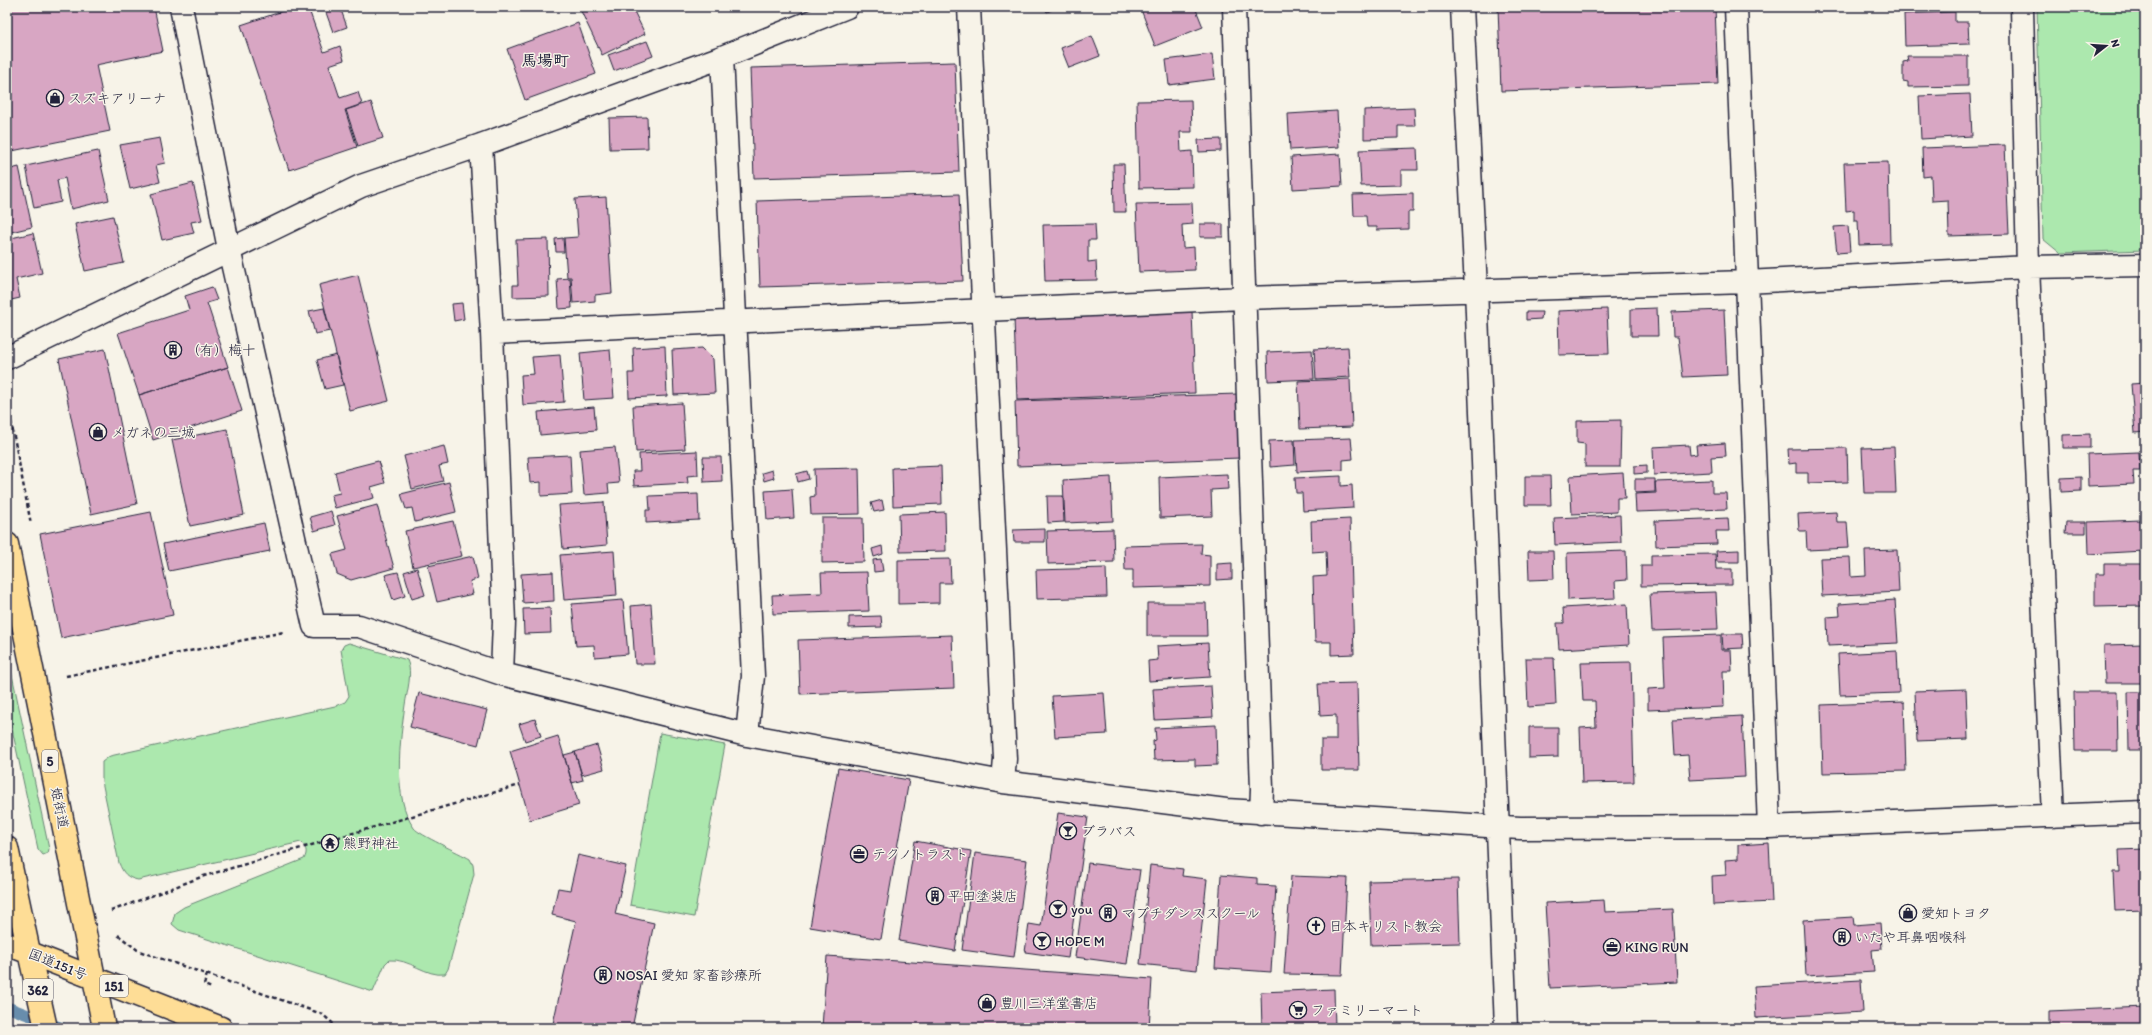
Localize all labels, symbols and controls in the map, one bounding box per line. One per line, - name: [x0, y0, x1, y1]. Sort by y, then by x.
- north arrow: [2086, 26, 2126, 66]
- text: N: [2108, 38, 2122, 49]
- district label: 馬場町: [521, 51, 569, 70]
- shop icon: スズキアリーナ: [45, 88, 65, 108]
- place label: スズキアリーナ: [68, 90, 167, 107]
- building icon: （有）梅十: [163, 340, 183, 360]
- place label: （有）梅十: [186, 342, 256, 359]
- shop icon: メガネの三城: [88, 422, 108, 442]
- place label: メガネの三城: [111, 424, 195, 441]
- road number: 5: [42, 750, 58, 772]
- street label: 姫街道: [47, 786, 72, 830]
- bar icon: ブラバス: [1058, 821, 1078, 841]
- place label: ブラバス: [1081, 823, 1136, 840]
- temple icon: 熊野神社: [320, 833, 340, 853]
- place label: 熊野神社: [343, 835, 399, 852]
- office icon: テクノトラスト: [849, 844, 869, 864]
- place label: テクノトラスト: [872, 846, 969, 863]
- building icon: 平田塗装店: [925, 886, 945, 906]
- place label: 平田塗装店: [948, 888, 1018, 905]
- bar icon: you: [1048, 899, 1068, 919]
- place label: you: [1071, 901, 1093, 918]
- building icon: マブチダンススクール: [1098, 903, 1118, 923]
- shop icon: 愛知トヨタ: [1898, 903, 1918, 923]
- place label: マブチダンススクール: [1121, 905, 1260, 922]
- place label: 愛知トヨタ: [1921, 905, 1991, 922]
- church icon: 日本キリスト教会: [1306, 916, 1326, 936]
- place label: 日本キリスト教会: [1329, 918, 1442, 935]
- building icon: いたや耳鼻咽喉科: [1832, 927, 1852, 947]
- place label: いたや耳鼻咽喉科: [1855, 929, 1966, 946]
- bar icon: HOPE M: [1032, 931, 1052, 951]
- place label: HOPE M: [1055, 933, 1105, 950]
- office icon: KING RUN: [1602, 937, 1622, 957]
- place label: KING RUN: [1625, 939, 1689, 956]
- street label: 国道151号: [26, 945, 90, 984]
- building icon: NOSAI 愛知 家畜診療所: [593, 965, 613, 985]
- place label: NOSAI 愛知 家畜診療所: [616, 967, 762, 984]
- road number: 151: [100, 975, 128, 997]
- road number: 362: [23, 979, 53, 1001]
- shop icon: 豊川三洋堂書店: [977, 993, 997, 1013]
- place label: 豊川三洋堂書店: [1000, 995, 1098, 1012]
- supermarket icon: ファミリーマート: [1288, 1000, 1308, 1020]
- place label: ファミリーマート: [1311, 1002, 1423, 1019]

